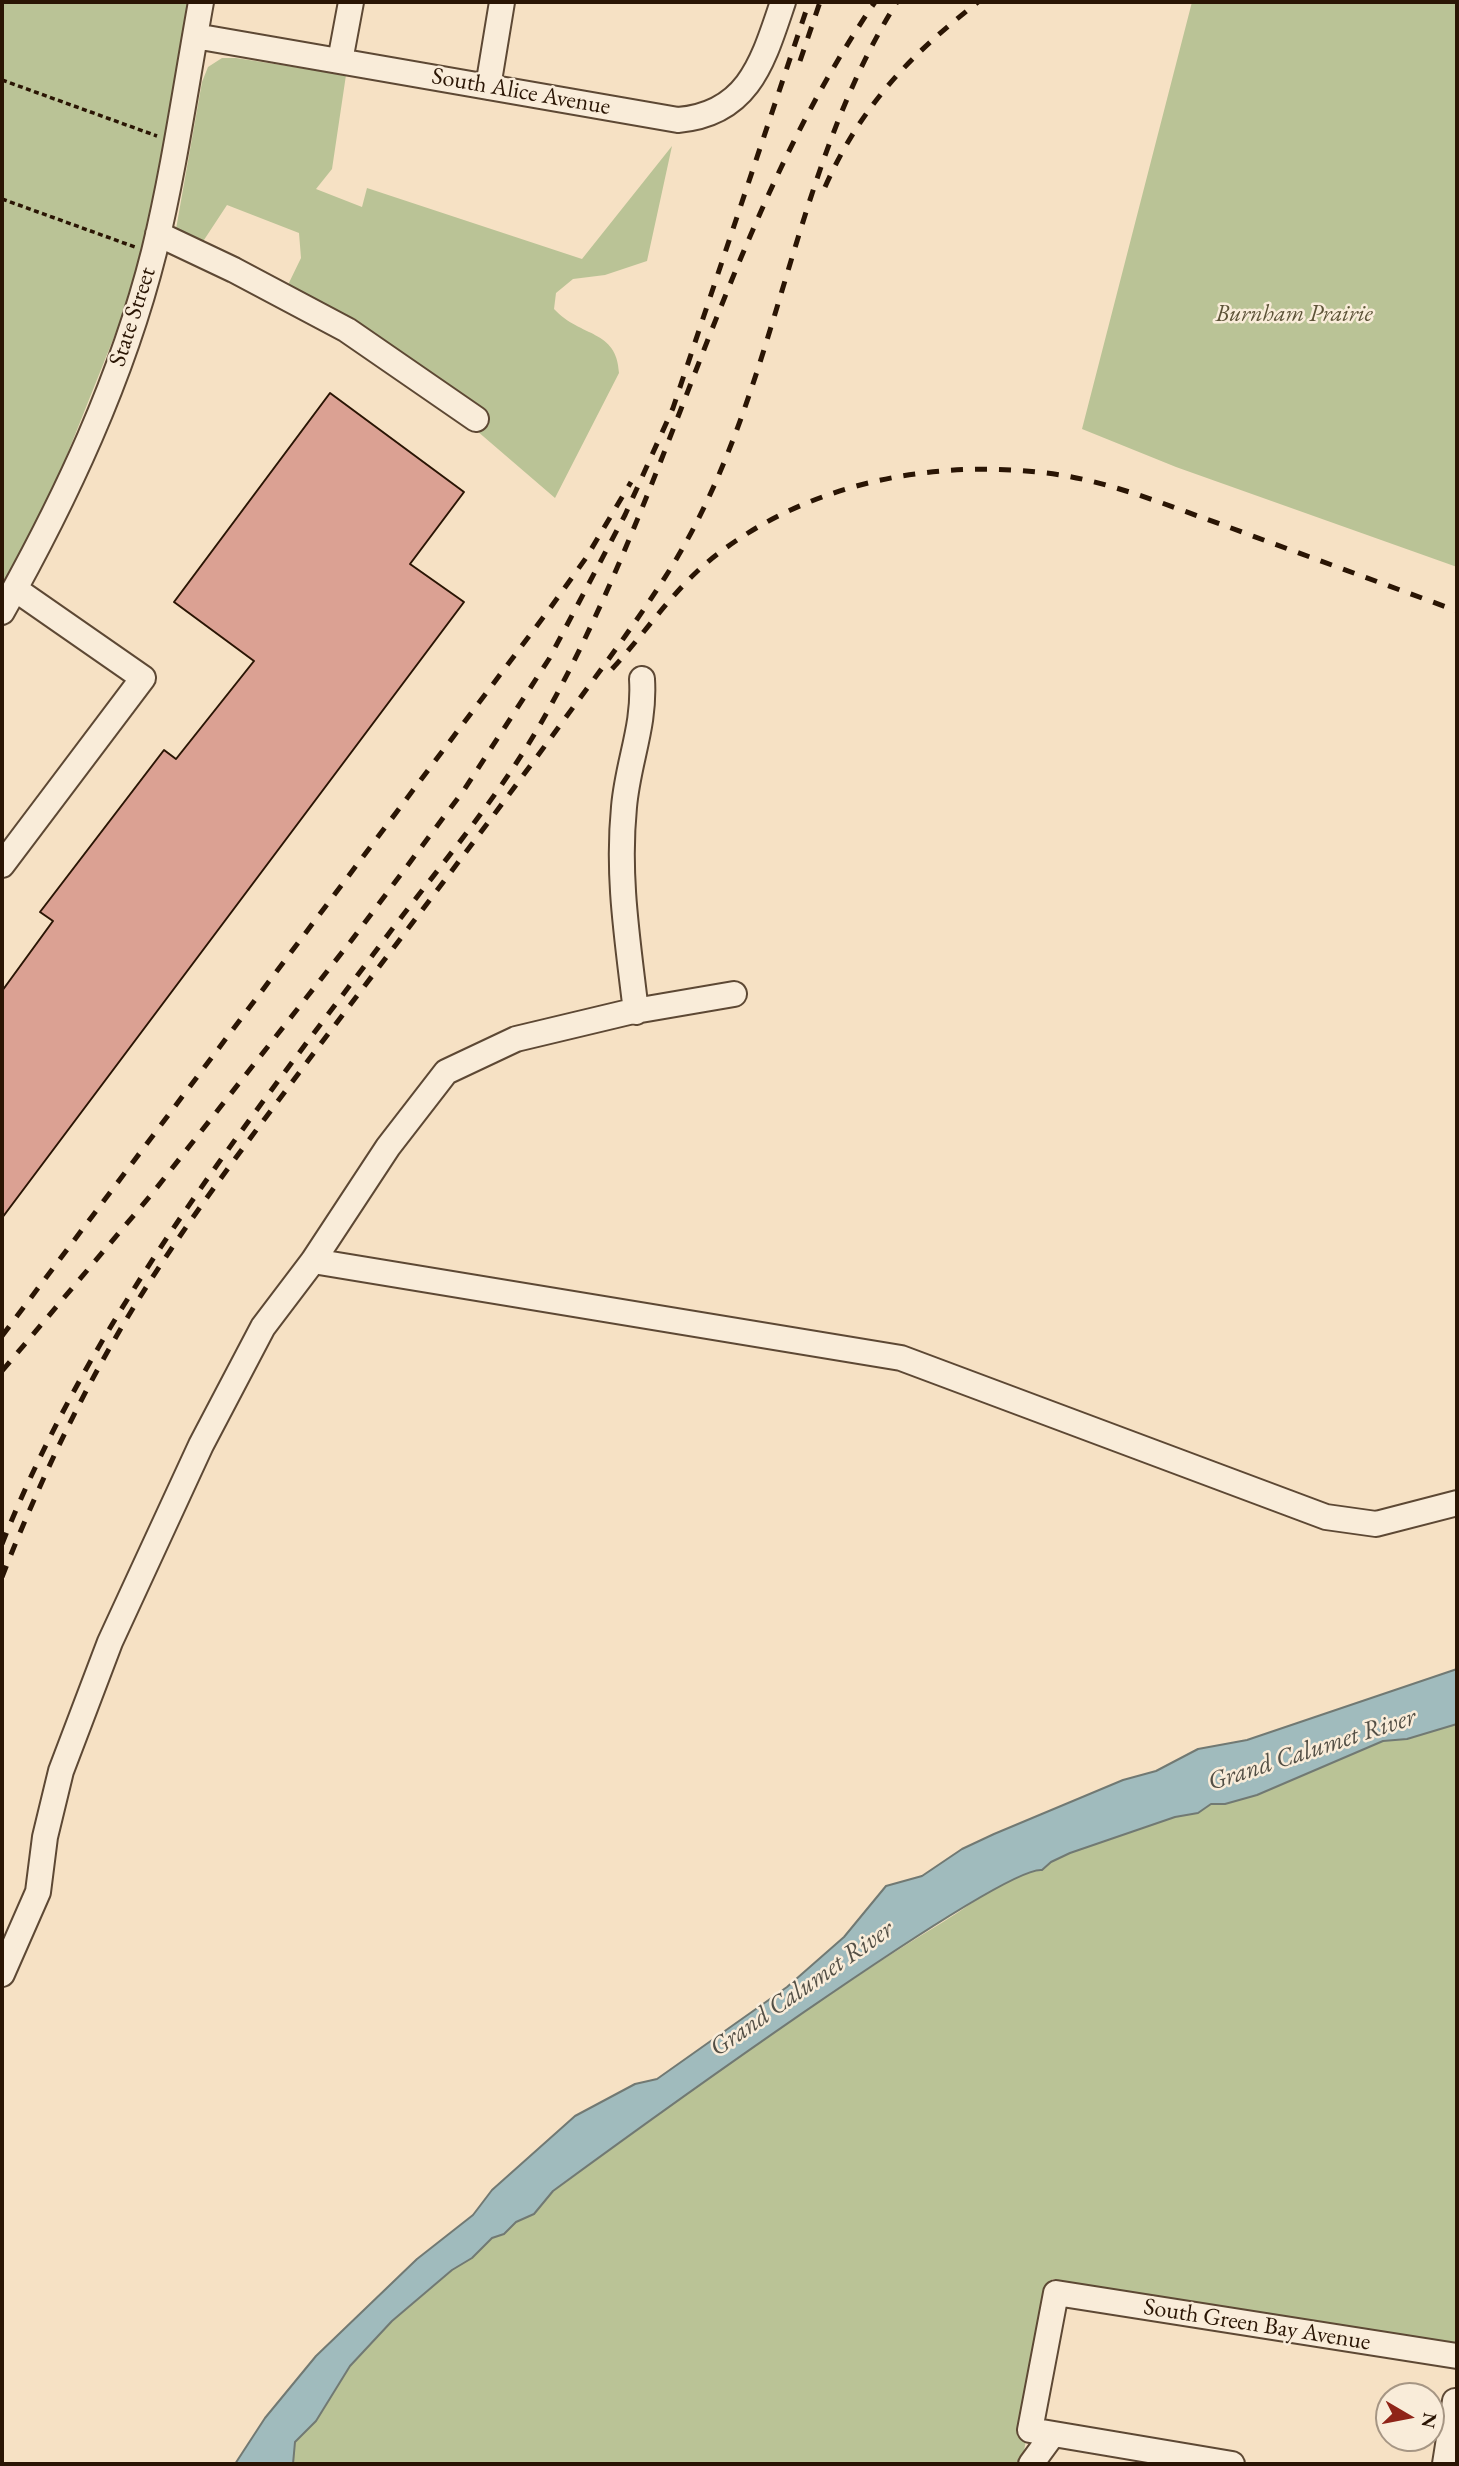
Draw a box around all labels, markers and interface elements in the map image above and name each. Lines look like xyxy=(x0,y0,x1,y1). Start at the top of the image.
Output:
street label: South Alice Avenue xyxy=(429,62,613,122)
street label: State Street xyxy=(103,264,163,370)
park label: Burnham Prairie xyxy=(1215,300,1373,328)
water label: Grand Calumet River xyxy=(1204,1702,1420,1798)
water label: Grand Calumet River xyxy=(704,1914,900,2064)
street label: South Green Bay Avenue xyxy=(1141,2293,1373,2357)
north arrow xyxy=(1375,2382,1445,2452)
text: N xyxy=(1416,2411,1443,2430)

